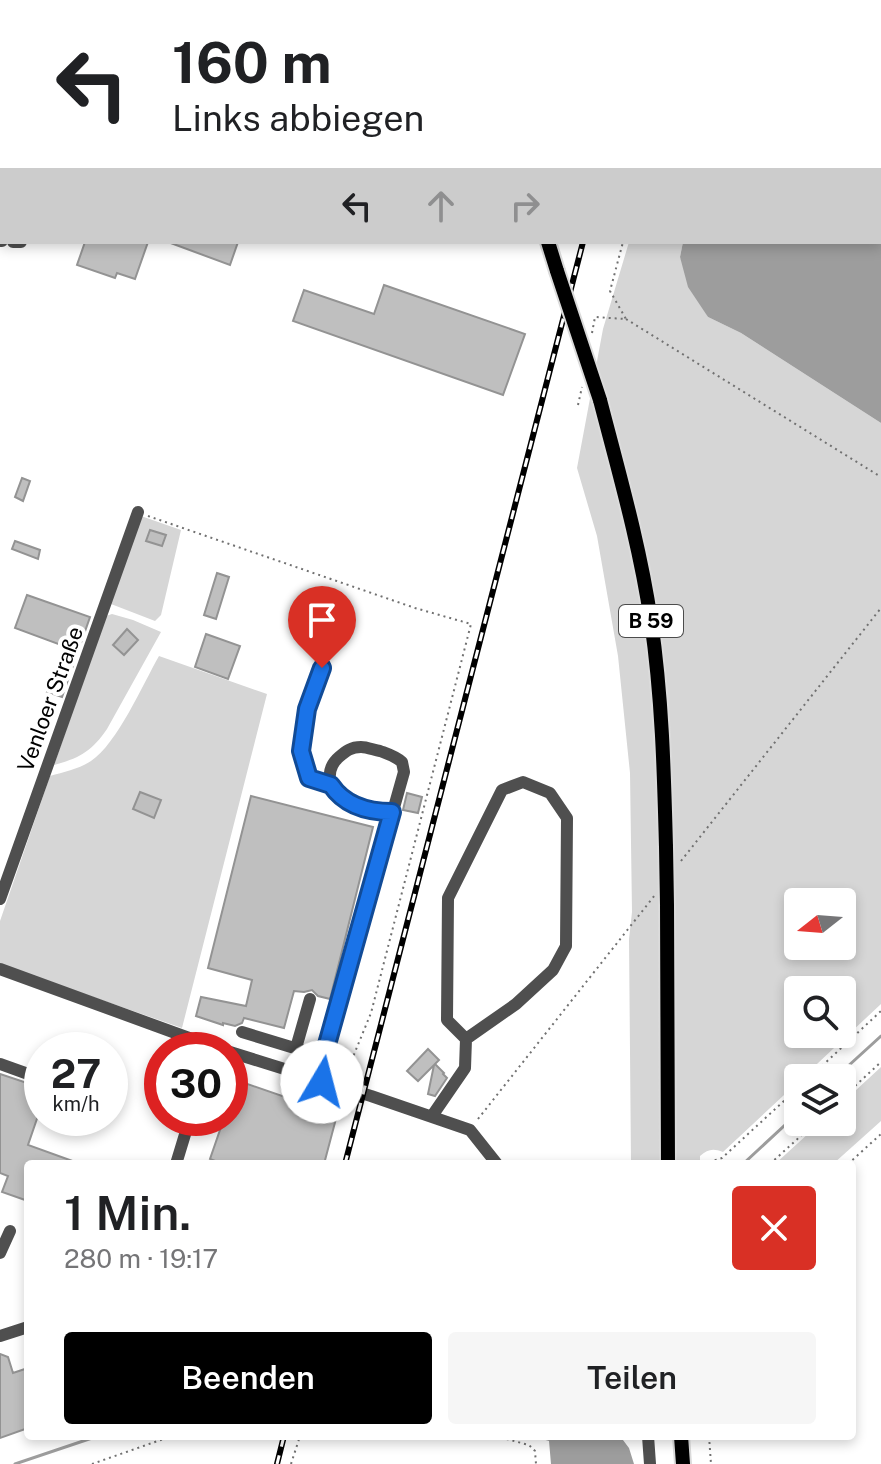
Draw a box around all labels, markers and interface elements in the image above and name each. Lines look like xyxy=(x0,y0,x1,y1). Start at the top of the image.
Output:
text: 160 m xyxy=(172,30,332,96)
icon: left xyxy=(40,32,144,136)
text: Links abbiegen xyxy=(172,97,424,139)
icon: left xyxy=(335,184,379,228)
icon: ahead xyxy=(419,184,463,228)
icon: right xyxy=(503,184,547,228)
pin xyxy=(288,586,356,668)
icon: arrive xyxy=(300,598,344,642)
road number: B 59 xyxy=(619,605,683,637)
street label: Venloer Straße xyxy=(12,623,88,775)
north arrow xyxy=(784,888,856,960)
map controls xyxy=(784,888,856,1136)
button: search xyxy=(784,976,856,1048)
speed limit sign: 30 xyxy=(144,1032,248,1136)
position arrow xyxy=(280,1040,364,1124)
text: 27 xyxy=(51,1050,101,1097)
button: layers xyxy=(784,1064,856,1136)
text: km/h xyxy=(52,1092,100,1116)
text: 1 Min. xyxy=(64,1184,191,1241)
button: close xyxy=(732,1186,816,1270)
text: 280 m · 19:17 xyxy=(64,1243,218,1274)
button: Beenden xyxy=(64,1332,432,1424)
button: Teilen xyxy=(448,1332,816,1424)

